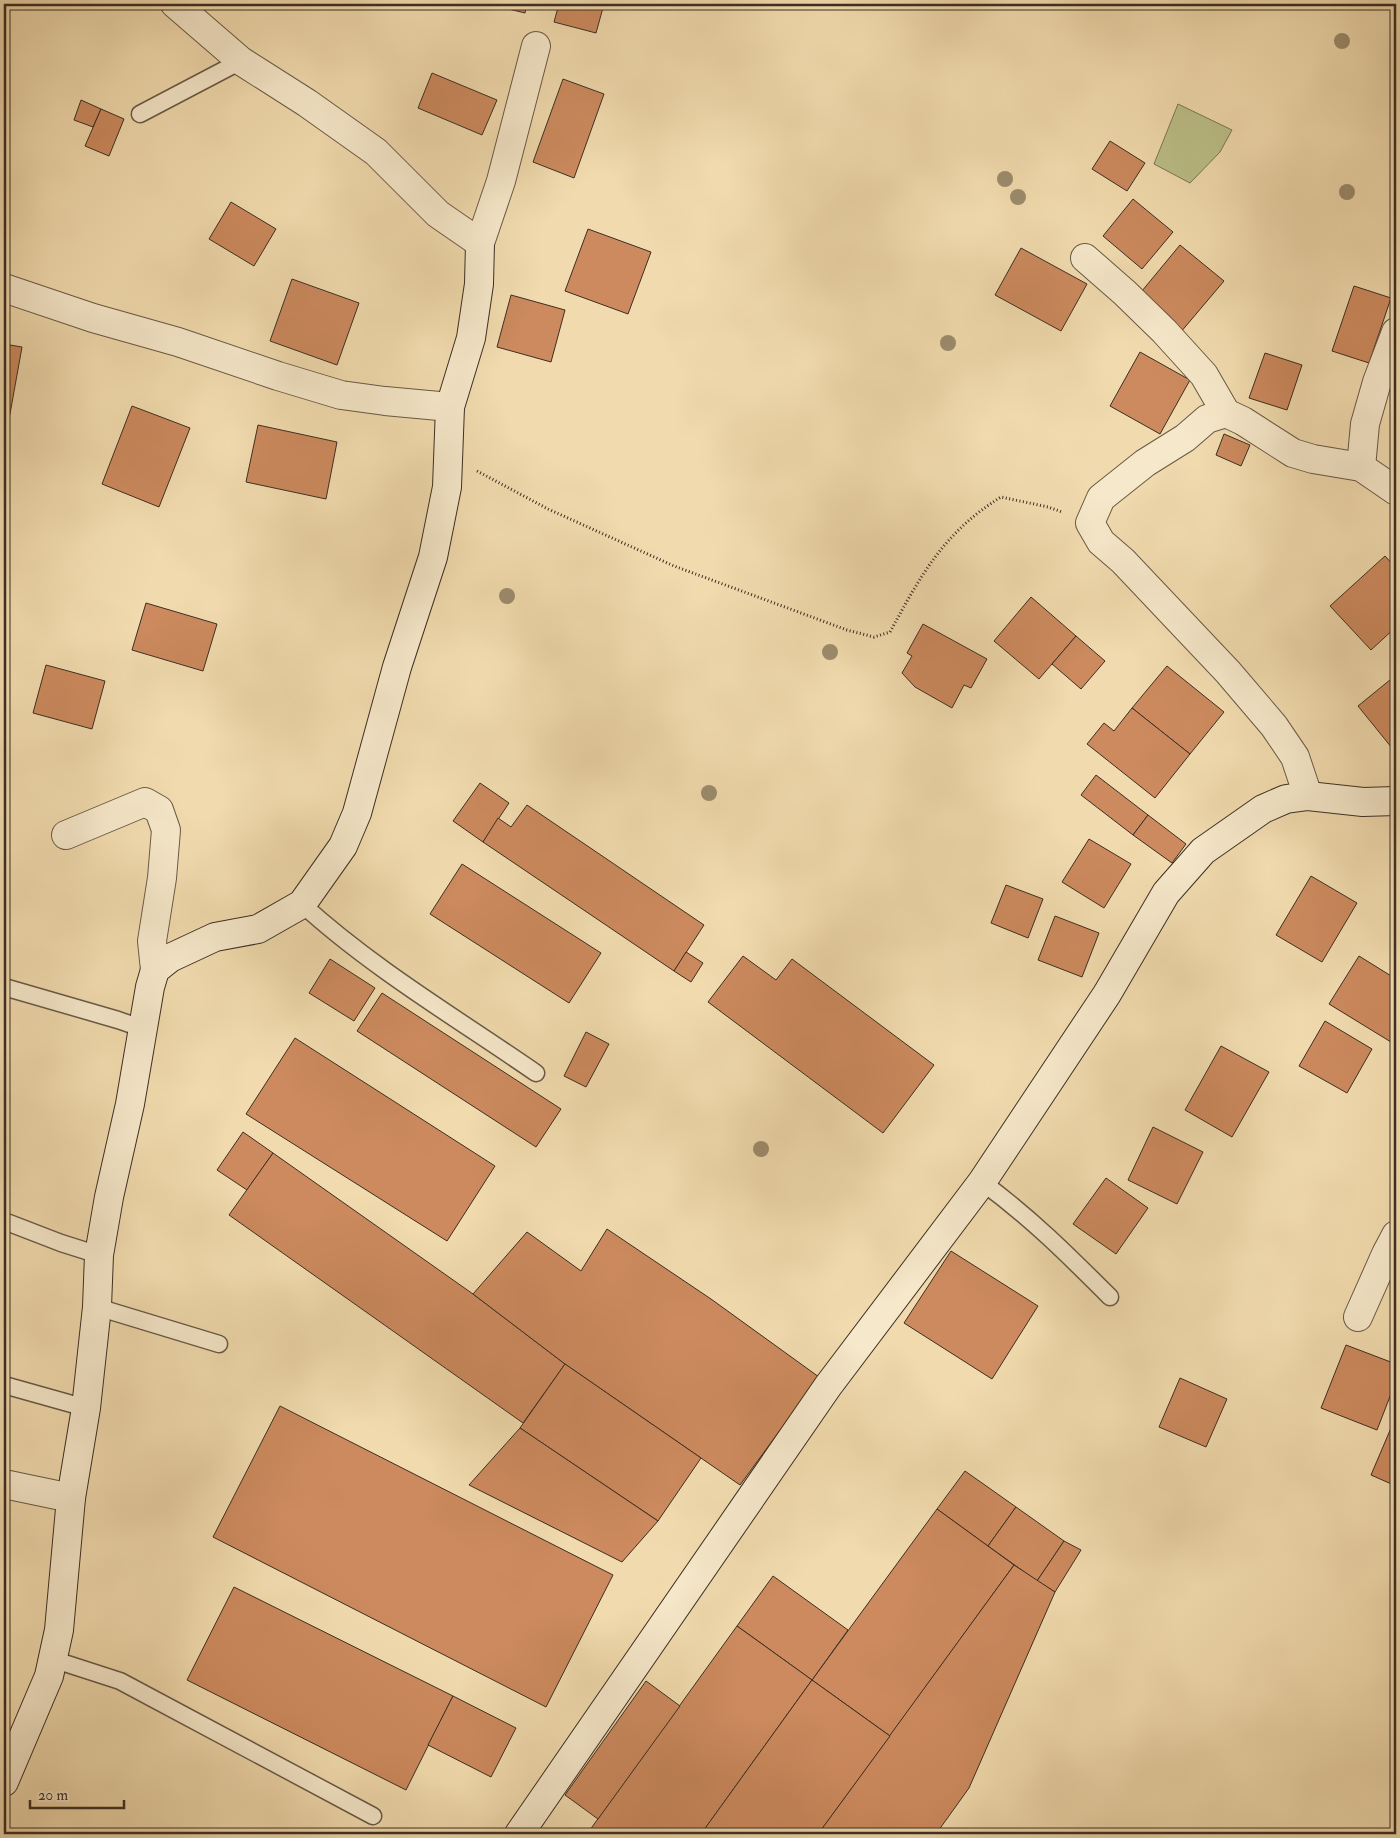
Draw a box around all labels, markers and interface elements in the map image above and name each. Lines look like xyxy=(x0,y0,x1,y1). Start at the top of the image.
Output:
scale bar xyxy=(30,1778,124,1810)
text: 20 m xyxy=(38,1786,68,1805)

